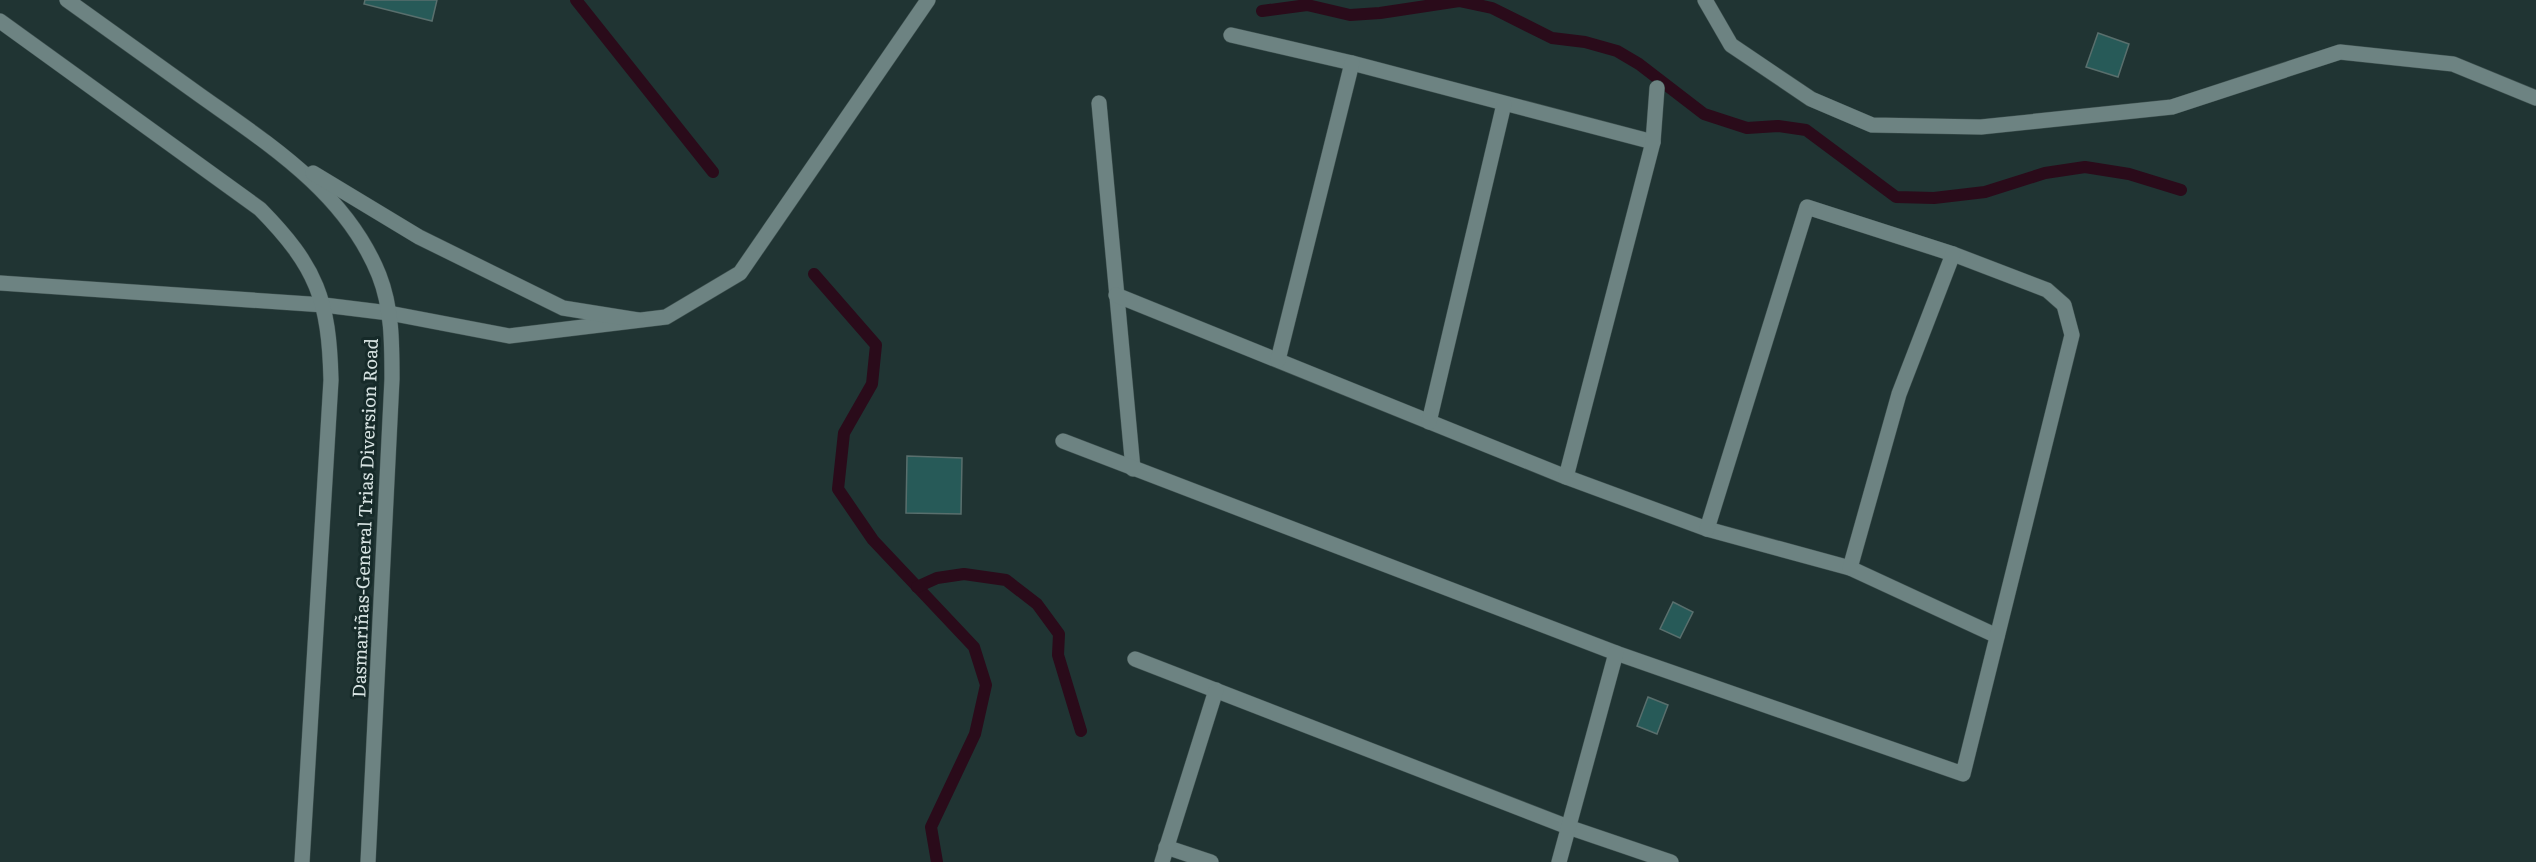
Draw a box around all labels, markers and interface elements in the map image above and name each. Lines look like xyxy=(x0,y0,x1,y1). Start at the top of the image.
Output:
street label: Dasmariñas-General Trias Diversion Road xyxy=(344,338,384,698)

